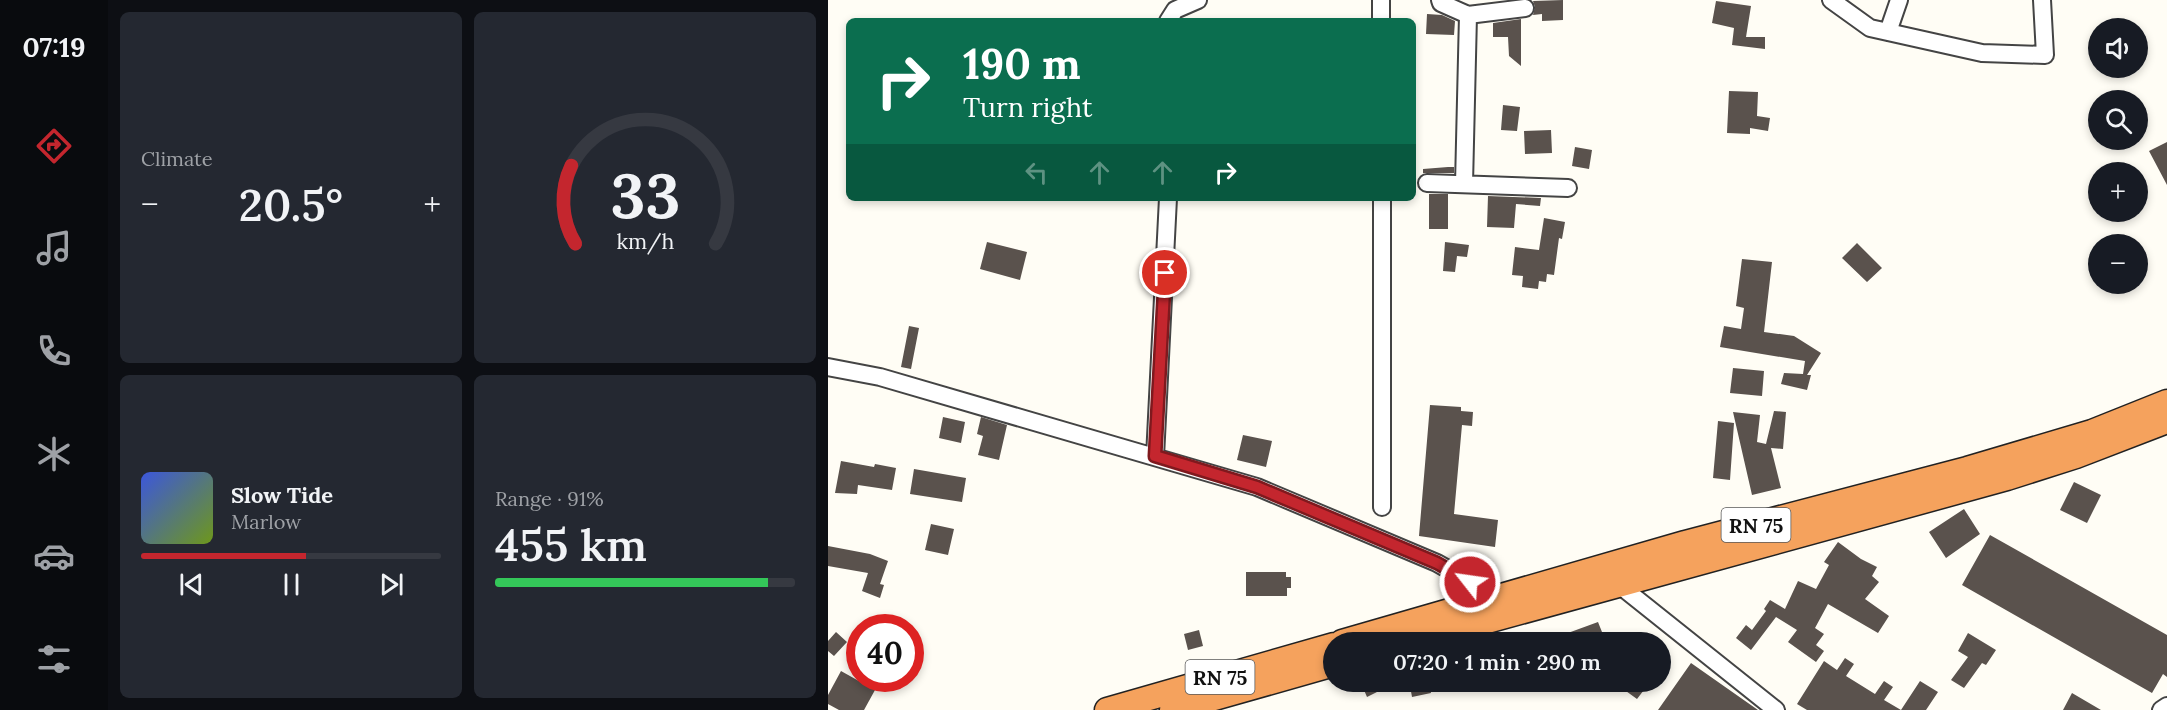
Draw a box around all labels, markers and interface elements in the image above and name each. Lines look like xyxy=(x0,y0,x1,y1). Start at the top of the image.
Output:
map controls xyxy=(2088,18,2148,294)
button: sound xyxy=(2088,18,2148,78)
text: 07:19 xyxy=(22,30,86,64)
text: 190 m xyxy=(963,37,1081,91)
icon: right xyxy=(864,42,942,120)
text: Turn right xyxy=(963,90,1092,124)
button: search xyxy=(2088,90,2148,150)
icon: directions xyxy=(33,125,75,167)
text: Climate xyxy=(141,146,213,171)
text: 33 xyxy=(610,155,680,235)
icon: left xyxy=(1020,156,1053,189)
icon: ahead xyxy=(1083,156,1116,189)
icon: ahead xyxy=(1146,156,1179,189)
icon: right xyxy=(1209,156,1242,189)
button: + xyxy=(2088,162,2148,222)
text: 20.5° xyxy=(239,176,343,233)
text: − xyxy=(141,183,159,225)
text: + xyxy=(424,183,441,225)
icon: music xyxy=(33,227,75,269)
text: km/h xyxy=(616,228,674,256)
button: − xyxy=(2088,234,2148,294)
pin xyxy=(1139,247,1190,298)
icon: arrive xyxy=(1148,256,1181,289)
icon: phone xyxy=(33,330,75,372)
icon: climate xyxy=(33,433,75,475)
text: Slow Tide xyxy=(231,481,333,509)
text: Range · 91% xyxy=(495,486,604,511)
road number: RN 75 xyxy=(1722,508,1790,542)
text: Marlow xyxy=(231,509,301,534)
text: 455 km xyxy=(495,516,647,573)
icon: car xyxy=(33,535,75,577)
position arrow xyxy=(1438,550,1502,614)
icon: previous xyxy=(175,568,208,601)
icon: pause xyxy=(275,568,308,601)
icon: next xyxy=(375,568,408,601)
speed limit sign: 40 xyxy=(846,614,924,692)
icon: filters xyxy=(33,638,75,680)
text: 07:20 · 1 min · 290 m xyxy=(1393,648,1601,676)
road number: RN 75 xyxy=(1186,660,1254,694)

